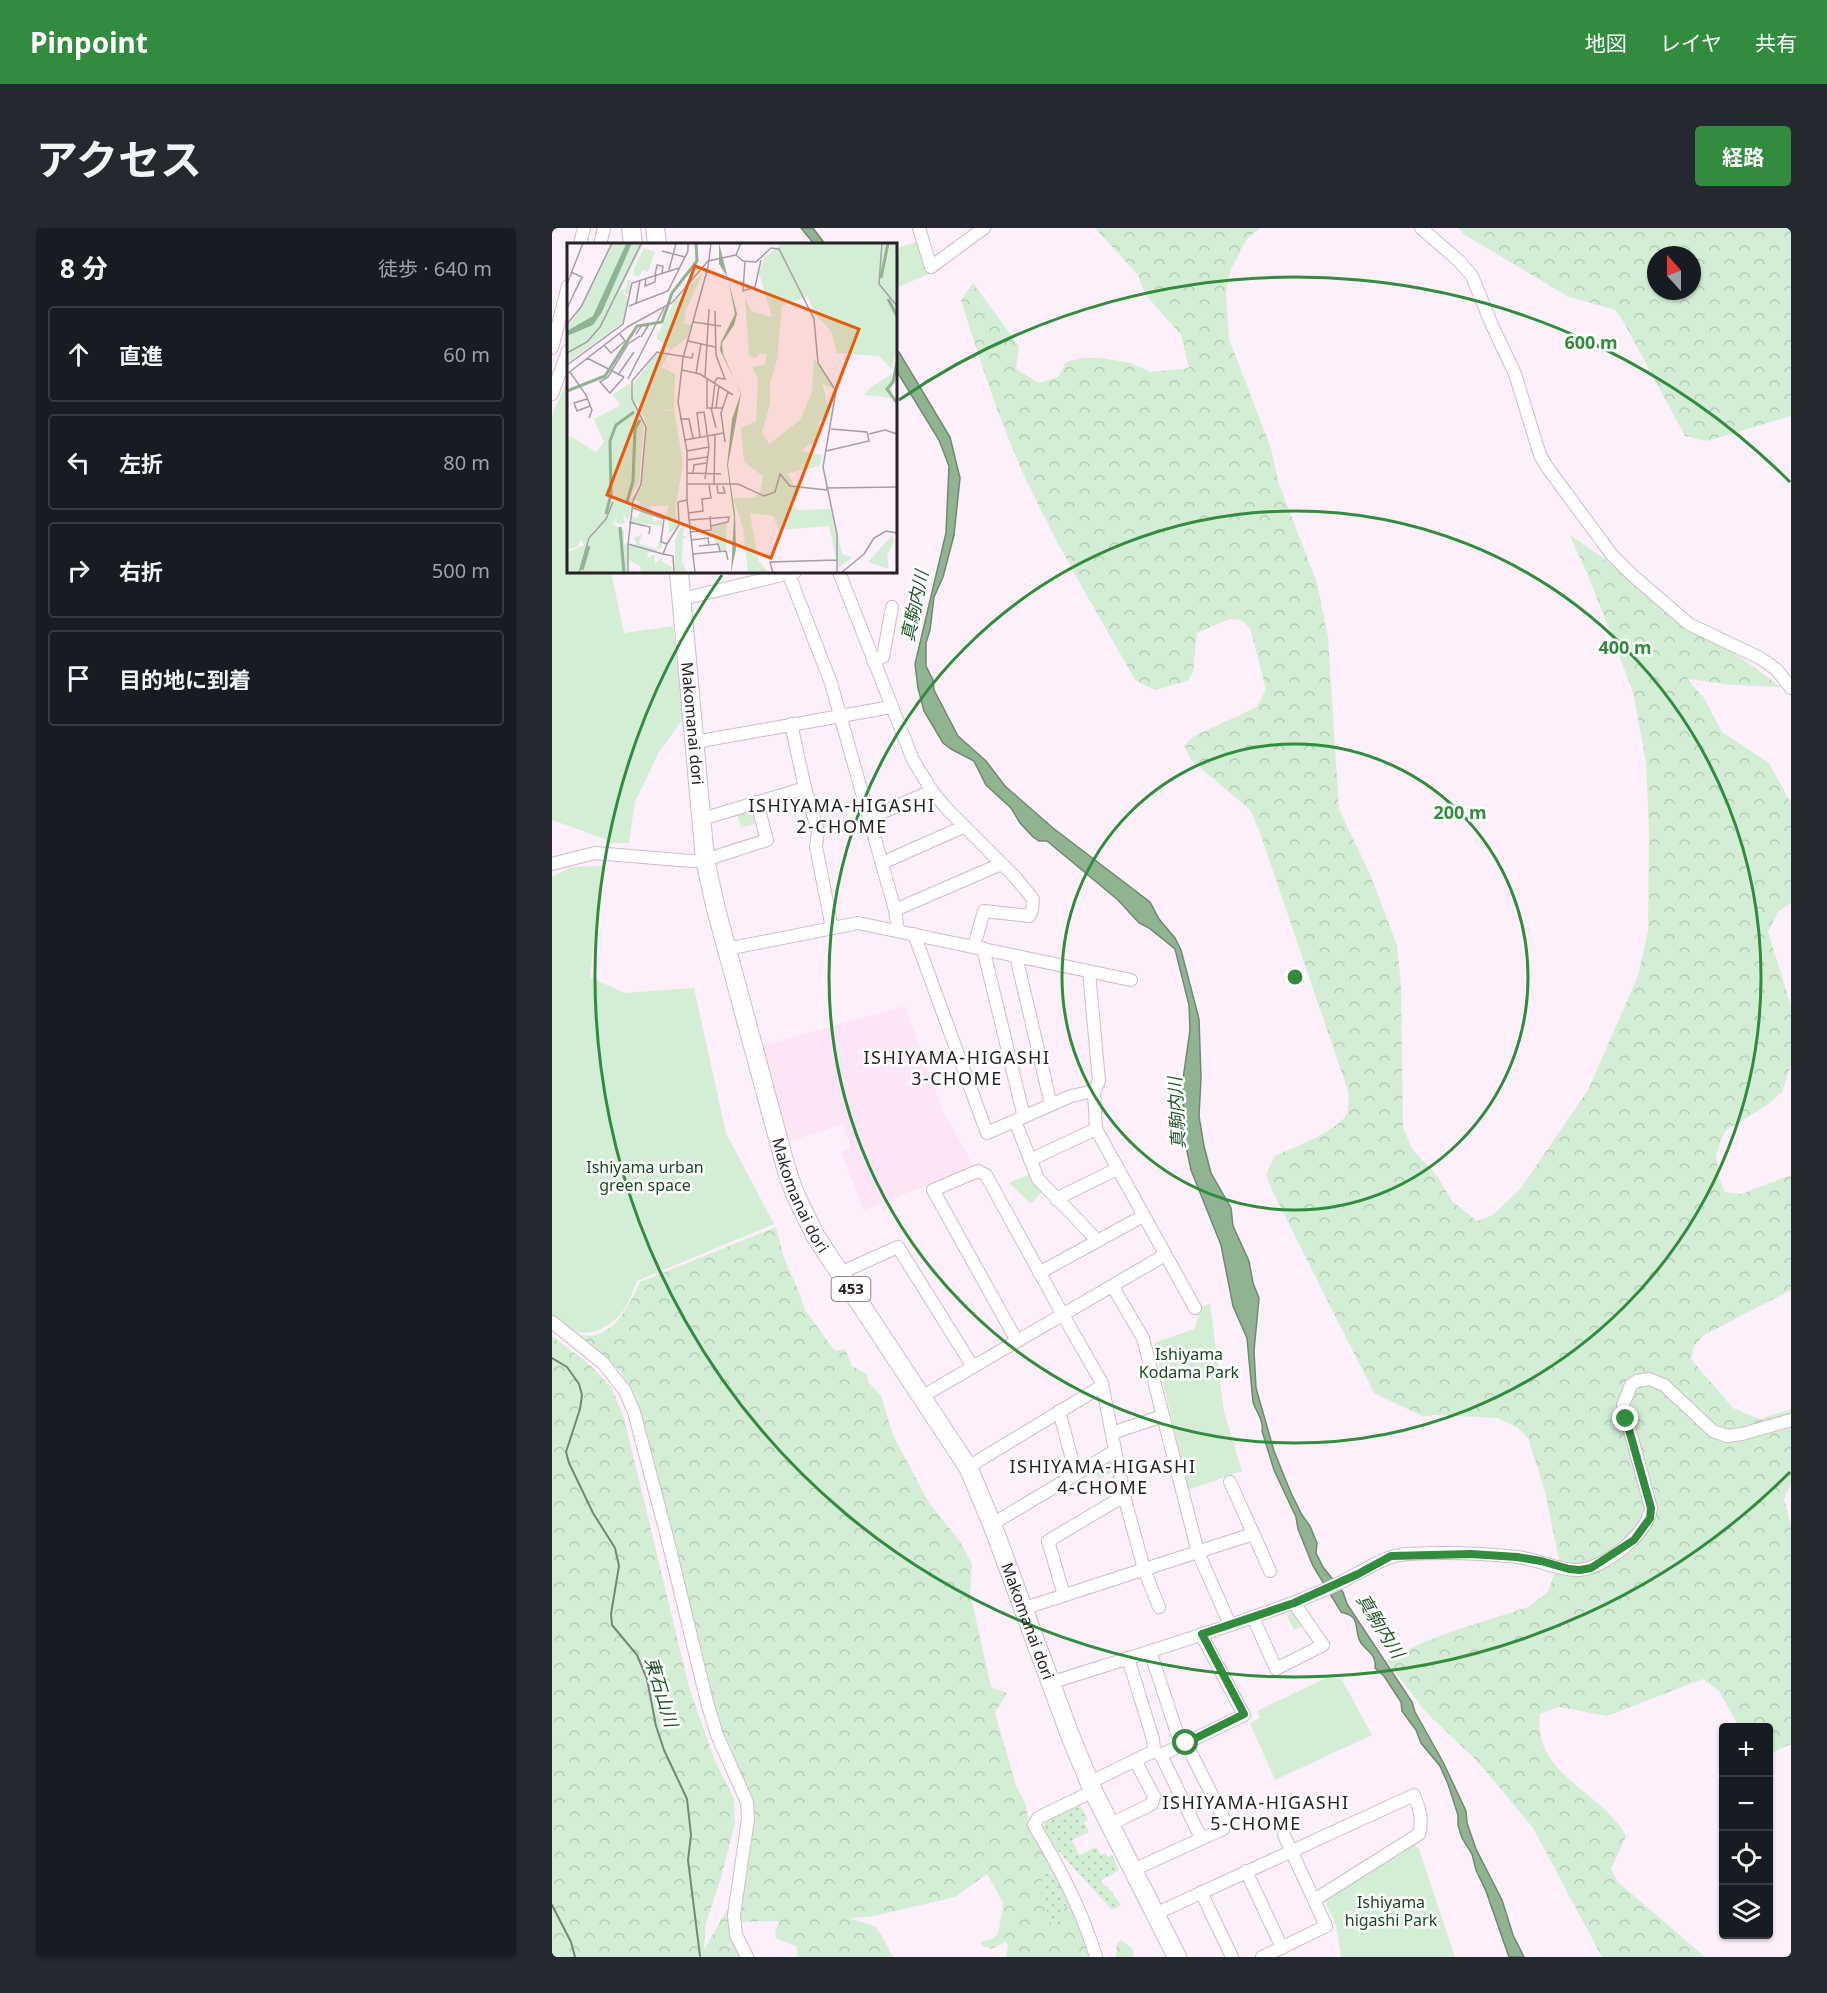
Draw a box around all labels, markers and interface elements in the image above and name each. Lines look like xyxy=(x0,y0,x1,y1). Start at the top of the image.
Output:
text: Pinpoint xyxy=(30,23,148,61)
text: 地図 xyxy=(1585,29,1627,57)
text: レイヤ xyxy=(1660,29,1722,57)
text: 共有 xyxy=(1755,29,1797,57)
button: 経路 xyxy=(1695,126,1791,186)
text: アクセス xyxy=(36,130,202,187)
inset map xyxy=(567,243,897,573)
north arrow xyxy=(1647,246,1701,300)
text: 8 分 xyxy=(60,250,108,286)
text: 徒歩 · 640 m xyxy=(378,255,492,282)
text: 600 m xyxy=(1564,330,1618,354)
icon: ahead xyxy=(62,338,95,371)
text: 直進 xyxy=(119,340,163,370)
text: 60 m xyxy=(443,341,490,368)
icon: left xyxy=(62,446,95,479)
text: 左折 xyxy=(119,448,163,478)
text: 80 m xyxy=(443,449,490,476)
icon: right xyxy=(62,554,95,587)
text: 右折 xyxy=(119,556,163,586)
text: 500 m xyxy=(432,557,490,584)
water label: 真駒内川 xyxy=(895,566,934,644)
text: 400 m xyxy=(1598,635,1652,659)
street label: Makomanai dori xyxy=(676,661,709,786)
icon: arrive xyxy=(62,662,95,695)
text: 目的地に到着 xyxy=(119,664,251,694)
district label: ISHIYAMA-HIGASHI 2-CHOME xyxy=(748,793,936,838)
text: 200 m xyxy=(1433,800,1487,824)
centre of rings xyxy=(1285,967,1305,987)
district label: ISHIYAMA-HIGASHI 3-CHOME xyxy=(863,1045,1051,1090)
water label: 真駒内川 xyxy=(1162,1074,1190,1150)
street label: Makomanai dori xyxy=(767,1135,834,1257)
park label: Ishiyama urban green space xyxy=(586,1156,704,1196)
road number: 453 xyxy=(832,1277,870,1301)
park label: Ishiyama Kodama Park xyxy=(1139,1343,1240,1383)
route end xyxy=(1612,1405,1638,1431)
district label: ISHIYAMA-HIGASHI 4-CHOME xyxy=(1009,1454,1197,1499)
street label: Makomanai dori xyxy=(996,1559,1060,1683)
water label: 真駒内川 xyxy=(1352,1589,1411,1664)
water label: 東石山川 xyxy=(640,1654,685,1732)
map controls xyxy=(1719,1723,1773,1939)
button: + xyxy=(1719,1723,1773,1777)
route start xyxy=(1172,1729,1198,1755)
button: − xyxy=(1719,1777,1773,1831)
district label: ISHIYAMA-HIGASHI 5-CHOME xyxy=(1162,1790,1350,1835)
button: locate xyxy=(1719,1831,1773,1885)
button: layers xyxy=(1719,1885,1773,1939)
park label: Ishiyama higashi Park xyxy=(1345,1891,1438,1931)

